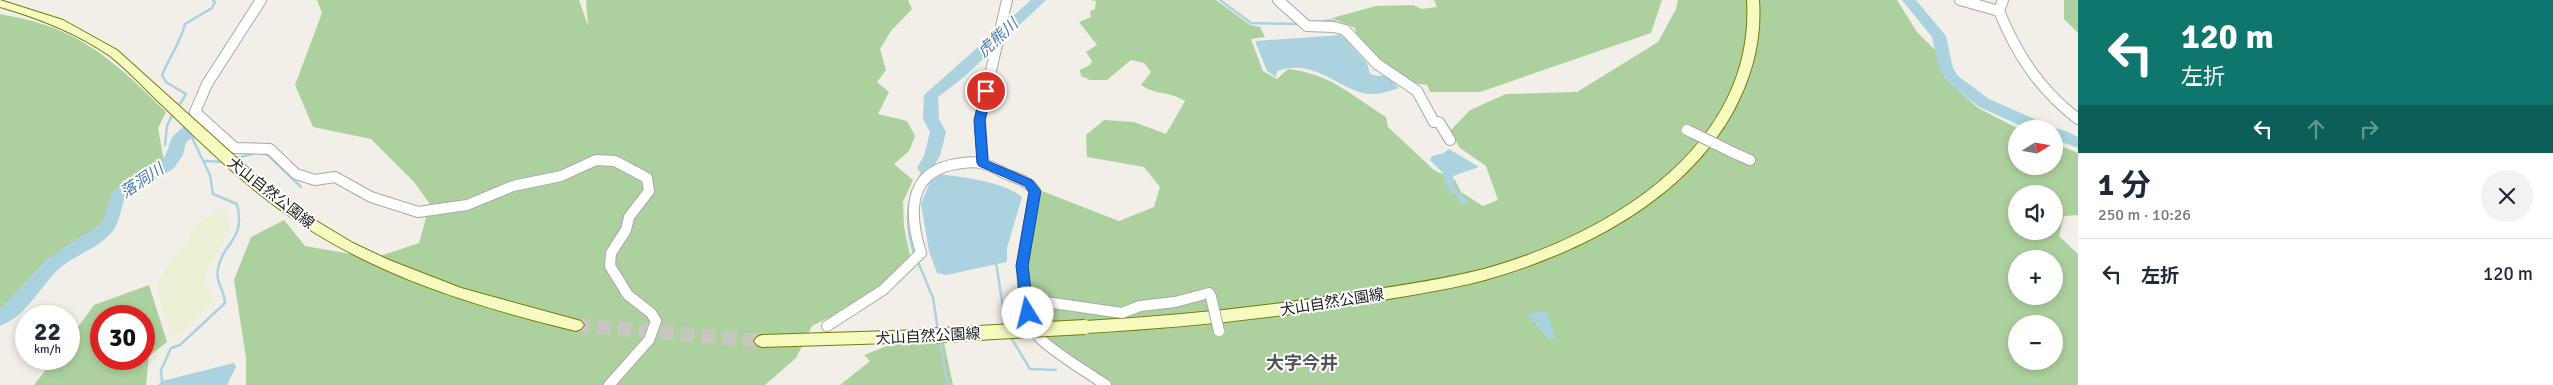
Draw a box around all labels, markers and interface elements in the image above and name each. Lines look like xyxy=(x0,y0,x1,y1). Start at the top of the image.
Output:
water label: 虎熊川 xyxy=(974,13,1024,62)
text: 120 m xyxy=(2181,15,2274,58)
icon: left xyxy=(2098,20,2163,85)
text: 左折 xyxy=(2181,63,2225,90)
pin xyxy=(965,70,1007,112)
icon: arrive xyxy=(972,77,1000,105)
icon: left xyxy=(2249,115,2277,143)
icon: ahead xyxy=(2302,115,2330,143)
icon: right xyxy=(2355,115,2383,143)
north arrow xyxy=(2008,120,2062,175)
map controls xyxy=(2008,120,2063,370)
street label: 犬山自然公園線 xyxy=(224,154,318,232)
water label: 落洞川 xyxy=(117,158,169,203)
text: 1 分 xyxy=(2098,167,2151,204)
button: close xyxy=(2481,170,2533,222)
button: sound xyxy=(2008,185,2063,240)
text: 250 m · 10:26 xyxy=(2098,205,2191,225)
button: + xyxy=(2008,250,2063,305)
icon: left xyxy=(2098,260,2126,288)
text: 120 m xyxy=(2483,262,2533,286)
text: 左折 xyxy=(2141,264,2179,288)
street label: 犬山自然公園線 xyxy=(1279,285,1385,319)
position arrow xyxy=(1001,286,1053,338)
speed limit sign: 30 xyxy=(90,305,155,370)
button: − xyxy=(2008,315,2063,370)
text: 22 xyxy=(34,316,61,347)
street label: 犬山自然公園線 xyxy=(875,324,981,348)
text: km/h xyxy=(34,342,61,357)
district label: 大字今井 xyxy=(1266,352,1338,374)

